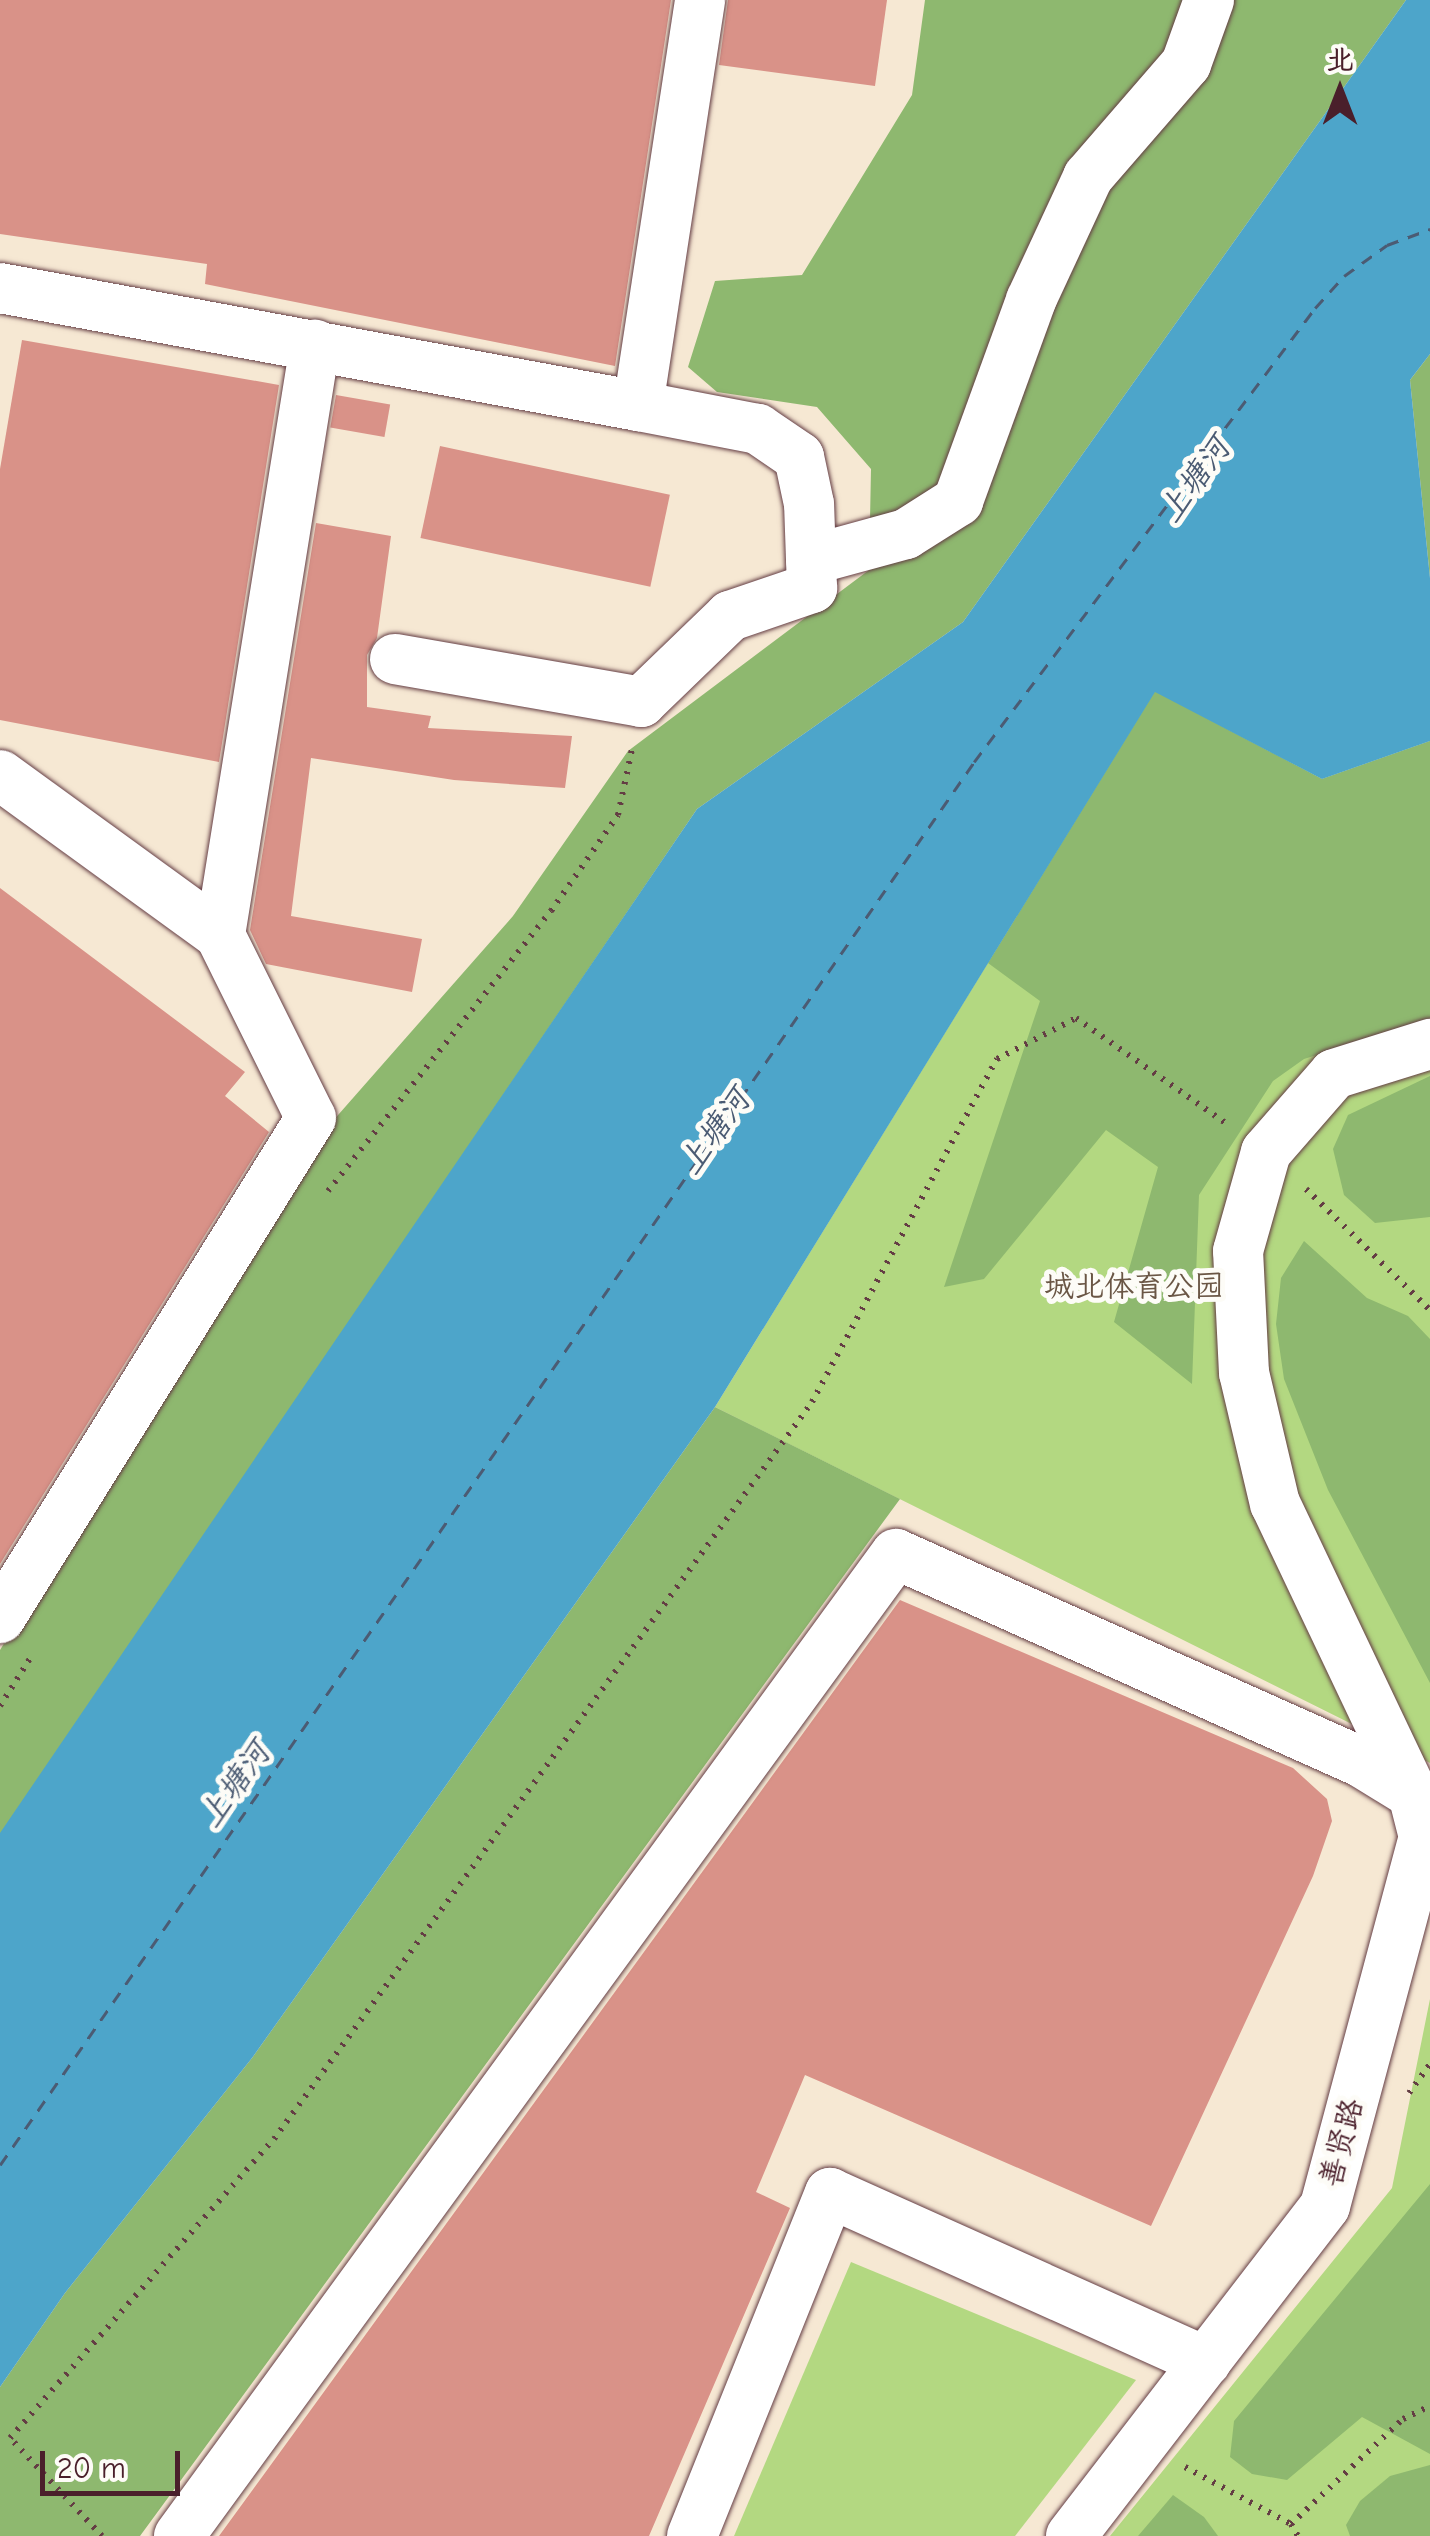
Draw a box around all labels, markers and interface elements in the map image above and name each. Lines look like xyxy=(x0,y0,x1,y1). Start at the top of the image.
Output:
north arrow xyxy=(1290,40,1390,140)
text: 北 xyxy=(1326,44,1354,76)
water label: 上塘河 xyxy=(1151,430,1239,530)
water label: 上塘河 xyxy=(671,1082,759,1182)
park label: 城北体育公园 xyxy=(1044,1269,1224,1305)
water label: 上塘河 xyxy=(191,1735,279,1835)
street label: 善贤路 xyxy=(1313,2095,1371,2191)
scale bar xyxy=(45,2431,185,2493)
text: 20 m xyxy=(57,2451,126,2486)

